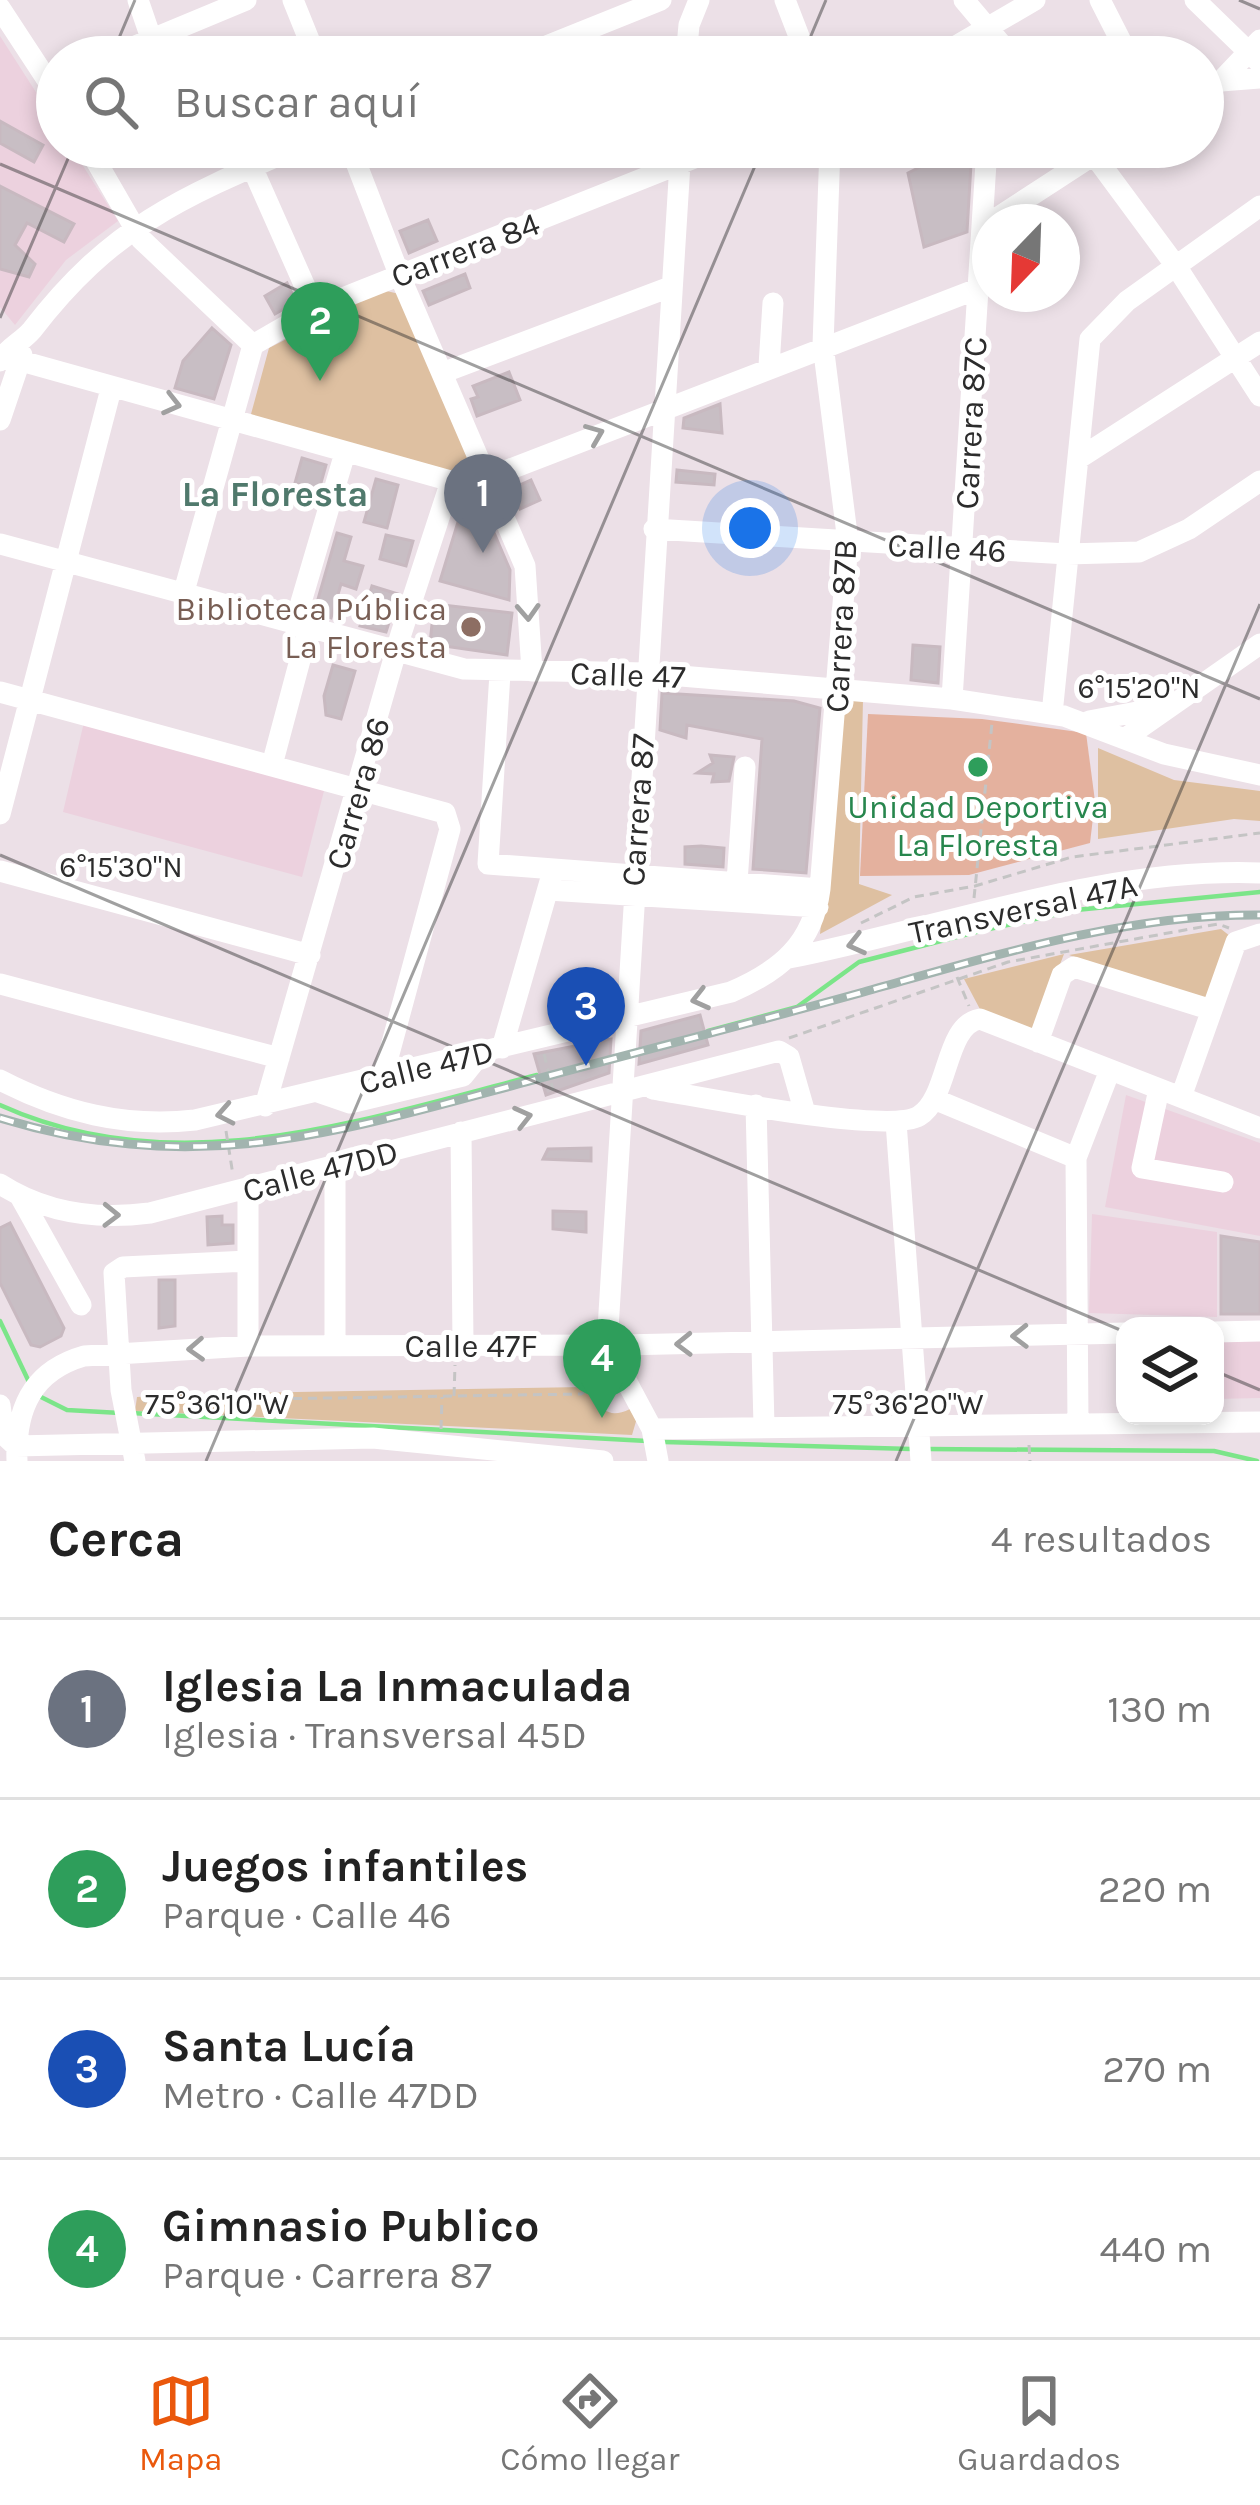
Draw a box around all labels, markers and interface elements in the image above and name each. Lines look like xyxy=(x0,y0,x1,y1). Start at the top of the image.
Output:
search box xyxy=(36,36,1224,168)
icon: search xyxy=(78,69,144,135)
text: Buscar aquí xyxy=(174,76,420,128)
street label: Carrera 84 xyxy=(386,204,545,296)
north arrow xyxy=(972,204,1080,312)
pin: 2 xyxy=(281,282,359,381)
street label: Carrera 87C xyxy=(947,336,995,510)
one-way arrow xyxy=(162,390,182,415)
one-way arrow xyxy=(584,424,605,449)
pin: 1 xyxy=(444,454,522,553)
district label: La Floresta xyxy=(182,473,368,515)
your location xyxy=(720,498,780,558)
street label: Calle 46 xyxy=(887,526,1007,570)
street label: Carrera 87B xyxy=(817,538,865,714)
place label: Biblioteca Pública La Floresta xyxy=(176,590,447,666)
one-way arrow xyxy=(514,603,540,622)
marker: Biblioteca Pública La Floresta xyxy=(458,614,484,640)
street label: Calle 47 xyxy=(570,654,686,696)
text: 6°15'20"N xyxy=(1077,670,1201,706)
street label: Carrera 86 xyxy=(318,713,398,874)
street label: Carrera 87 xyxy=(614,732,662,888)
marker: Unidad Deportiva La Floresta xyxy=(965,754,991,780)
place label: Unidad Deportiva La Floresta xyxy=(847,788,1109,864)
text: 6°15'30"N xyxy=(59,849,183,885)
street label: Transversal 47A xyxy=(906,866,1141,952)
one-way arrow xyxy=(846,930,866,955)
pin: 3 xyxy=(547,967,625,1066)
one-way arrow xyxy=(691,985,711,1010)
street label: Calle 47D xyxy=(355,1032,497,1102)
one-way arrow xyxy=(216,1100,236,1126)
one-way arrow xyxy=(512,1106,533,1131)
street label: Calle 47DD xyxy=(238,1132,402,1210)
one-way arrow xyxy=(102,1202,120,1228)
map controls xyxy=(1116,1317,1224,1425)
button: layers xyxy=(1116,1317,1224,1425)
pin: 4 xyxy=(563,1319,641,1418)
one-way arrow xyxy=(1010,1322,1029,1348)
street label: Calle 47F xyxy=(405,1327,537,1365)
one-way arrow xyxy=(674,1330,693,1356)
one-way arrow xyxy=(186,1336,205,1362)
text: 75°36'10"W xyxy=(145,1386,289,1422)
text: 75°36'20"W xyxy=(832,1386,984,1422)
text: Cerca xyxy=(48,1509,184,1569)
text: 4 resultados xyxy=(991,1516,1212,1562)
text: Iglesia La Inmaculada xyxy=(162,1660,632,1712)
text: 1 xyxy=(80,1686,94,1732)
text: 130 m xyxy=(1107,1686,1212,1732)
text: Iglesia · Transversal 45D xyxy=(162,1712,587,1758)
text: Juegos infantiles xyxy=(162,1840,528,1892)
text: 2 xyxy=(75,1866,99,1912)
text: 220 m xyxy=(1098,1866,1212,1912)
text: Parque · Calle 46 xyxy=(162,1892,452,1938)
text: Santa Lucía xyxy=(162,2020,416,2072)
text: 3 xyxy=(75,2046,99,2092)
text: 270 m xyxy=(1102,2046,1212,2092)
text: Metro · Calle 47DD xyxy=(162,2072,479,2118)
text: Gimnasio Publico xyxy=(162,2200,539,2252)
text: 4 xyxy=(75,2226,99,2272)
text: 440 m xyxy=(1100,2226,1212,2272)
text: Parque · Carrera 87 xyxy=(162,2252,492,2298)
tab: Mapa xyxy=(139,2368,222,2478)
tab: Cómo llegar xyxy=(500,2368,679,2478)
tab: Guardados xyxy=(957,2368,1121,2478)

